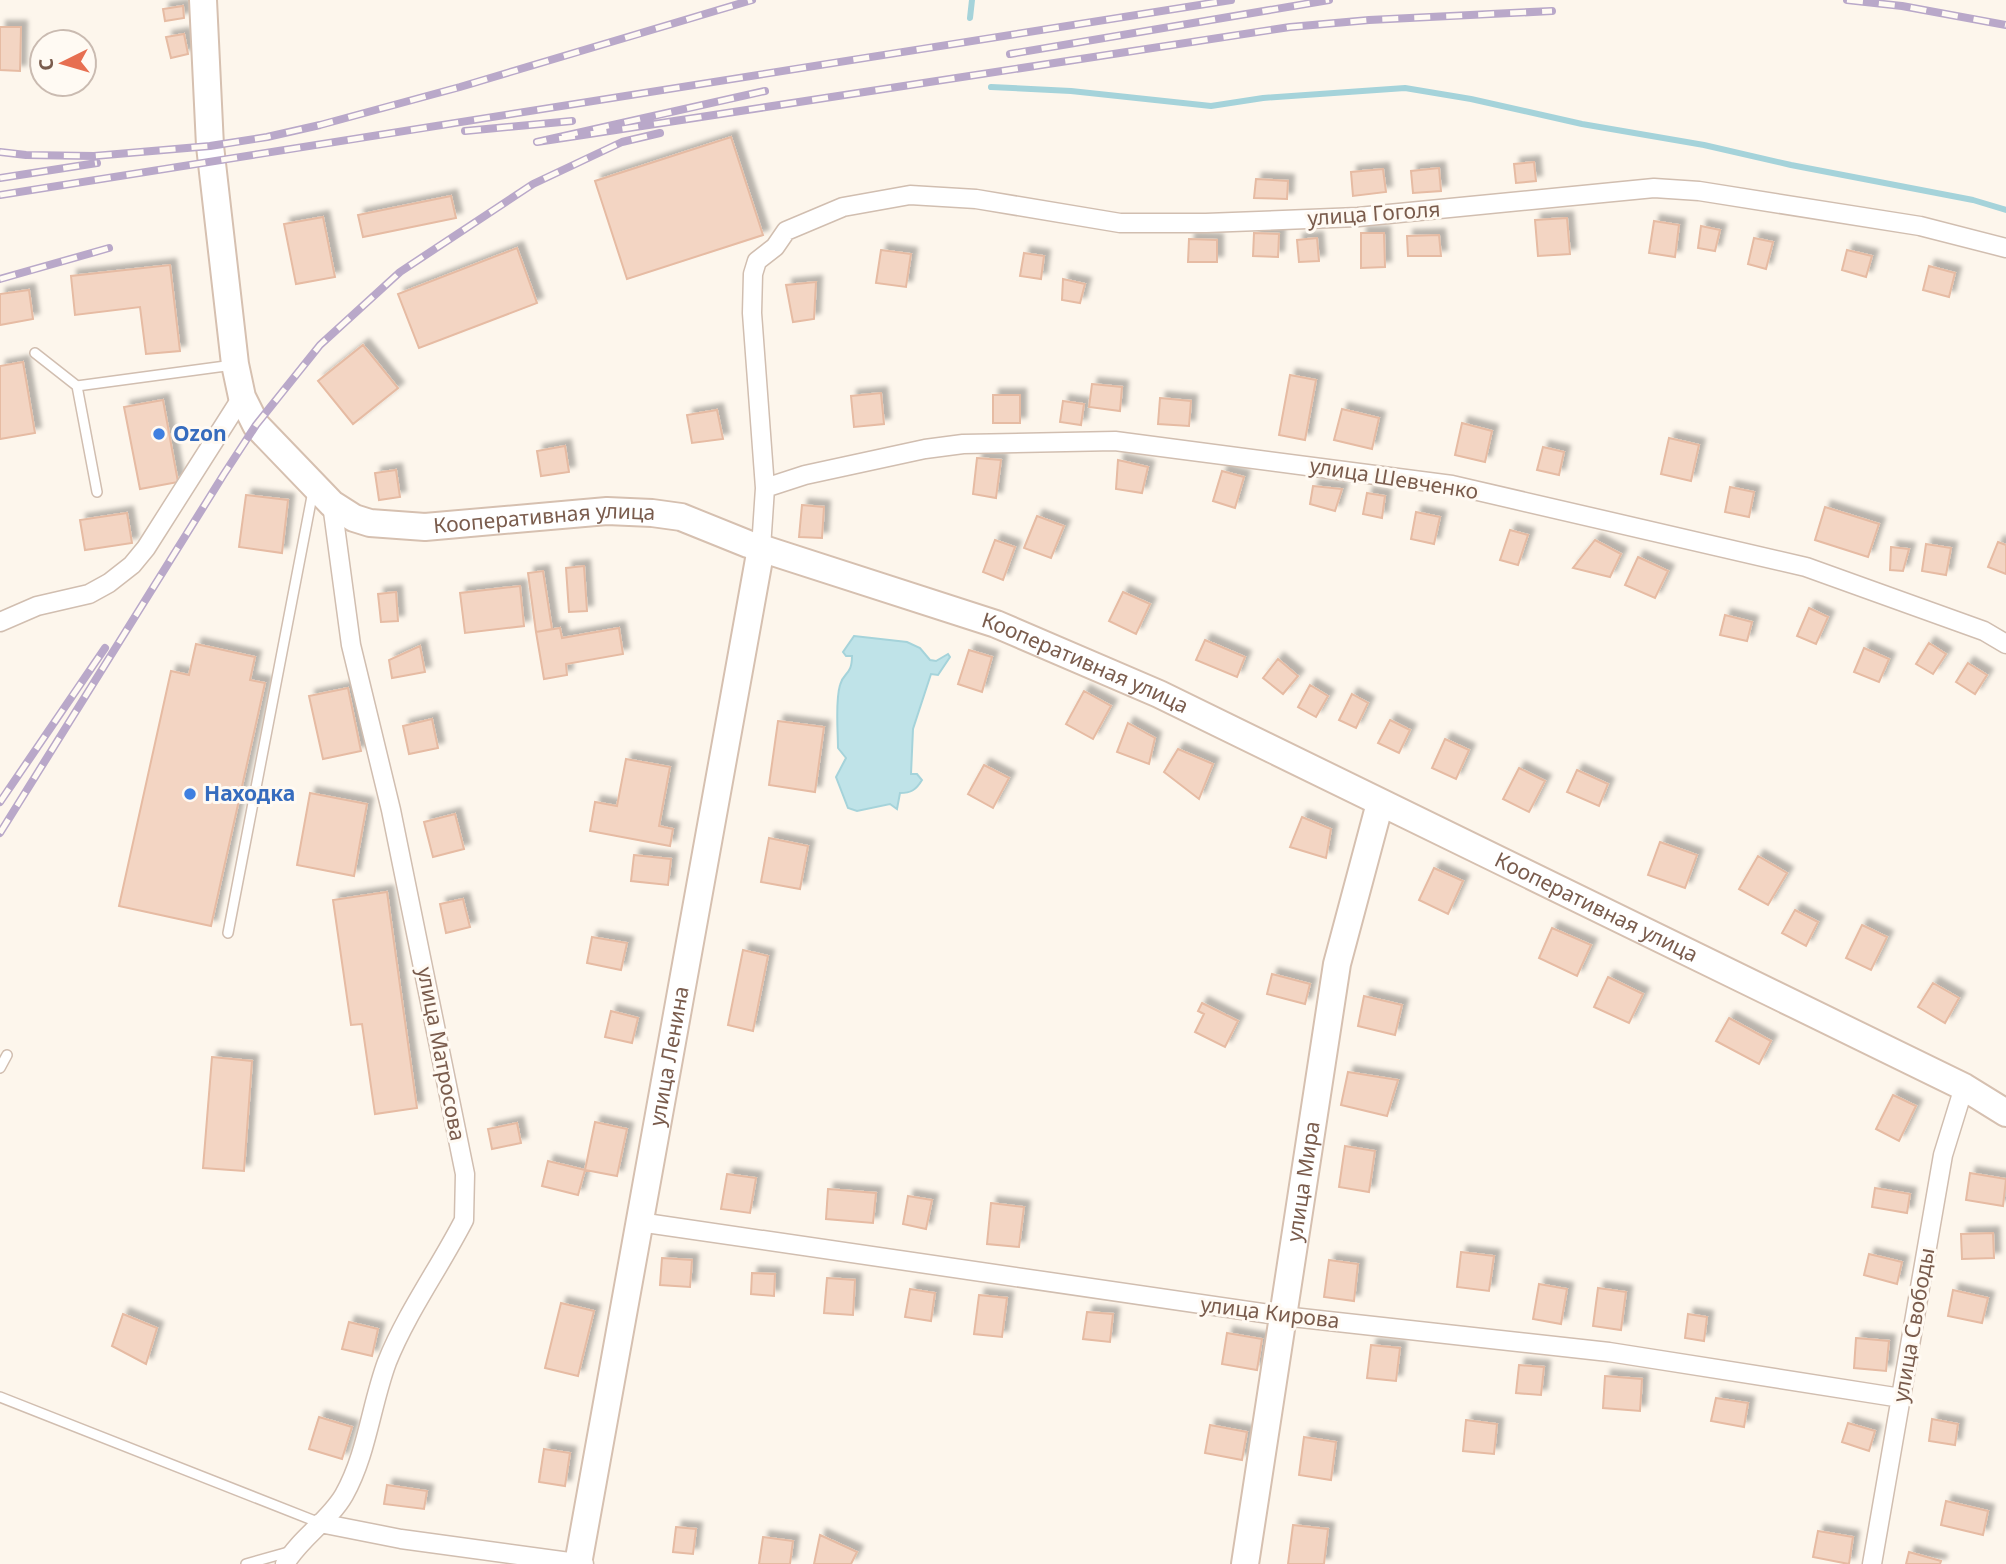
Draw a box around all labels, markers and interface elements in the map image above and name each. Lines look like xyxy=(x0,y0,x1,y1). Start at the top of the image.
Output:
north arrow xyxy=(28,28,98,98)
text: С xyxy=(33,57,60,72)
street label: улица Гоголя xyxy=(1306,194,1441,232)
place label: Ozon xyxy=(173,419,227,447)
marker: Ozon xyxy=(151,426,167,442)
street label: улица Шевченко xyxy=(1308,451,1480,505)
street label: Кооперативная улица xyxy=(432,496,656,539)
street label: Кооперативная улица xyxy=(978,605,1193,719)
place label: Находка xyxy=(204,779,295,807)
marker: Находка xyxy=(182,786,198,802)
street label: Кооперативная улица xyxy=(1490,845,1703,968)
street label: улица Матросова xyxy=(411,964,473,1143)
street label: улица Ленина xyxy=(642,984,695,1128)
street label: улица Мира xyxy=(1280,1119,1326,1244)
street label: улица Свободы xyxy=(1886,1245,1940,1404)
street label: улица Кирова xyxy=(1199,1290,1341,1334)

